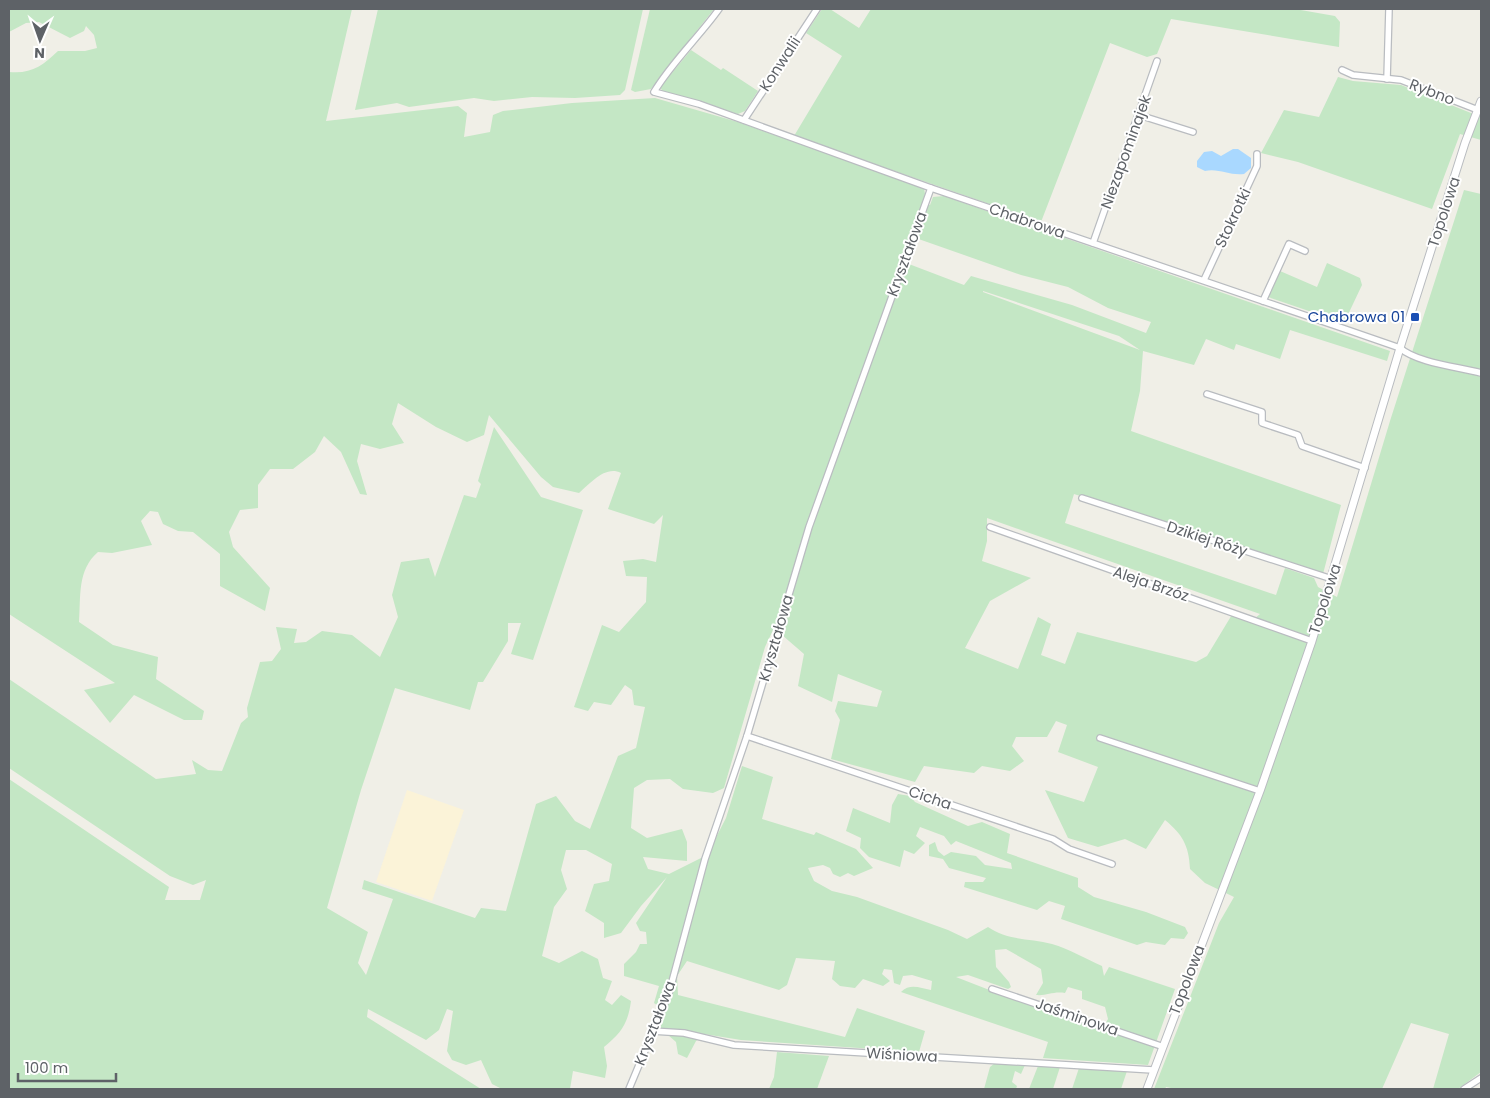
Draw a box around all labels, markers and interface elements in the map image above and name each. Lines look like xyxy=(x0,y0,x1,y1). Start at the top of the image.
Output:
north arrow xyxy=(15,15,65,65)
street label: Konwalii xyxy=(754,32,805,95)
text: N xyxy=(34,43,45,63)
street label: Rybno xyxy=(1407,73,1458,110)
street label: Niezapominajek xyxy=(1095,92,1156,212)
street label: Topolowa xyxy=(1422,174,1465,250)
street label: Stokrotki xyxy=(1210,184,1256,251)
street label: Chabrowa xyxy=(986,198,1068,243)
street label: Kryształowa xyxy=(881,208,932,299)
place label: Chabrowa 01 xyxy=(1308,306,1405,327)
marker: Chabrowa 01 xyxy=(1409,311,1421,323)
street label: Dzikiej Róży xyxy=(1164,516,1251,562)
street label: Aleja Brzóz xyxy=(1110,561,1192,606)
street label: Topolowa xyxy=(1303,561,1346,637)
street label: Kryształowa xyxy=(753,592,798,684)
street label: Cicha xyxy=(906,780,954,815)
street label: Topolowa xyxy=(1164,942,1209,1018)
street label: Kryształowa xyxy=(629,977,680,1068)
street label: Jaśminowa xyxy=(1033,992,1122,1041)
street label: Wiśniowa xyxy=(866,1042,938,1067)
scale bar xyxy=(18,1050,115,1082)
text: 100 m xyxy=(25,1057,68,1078)

